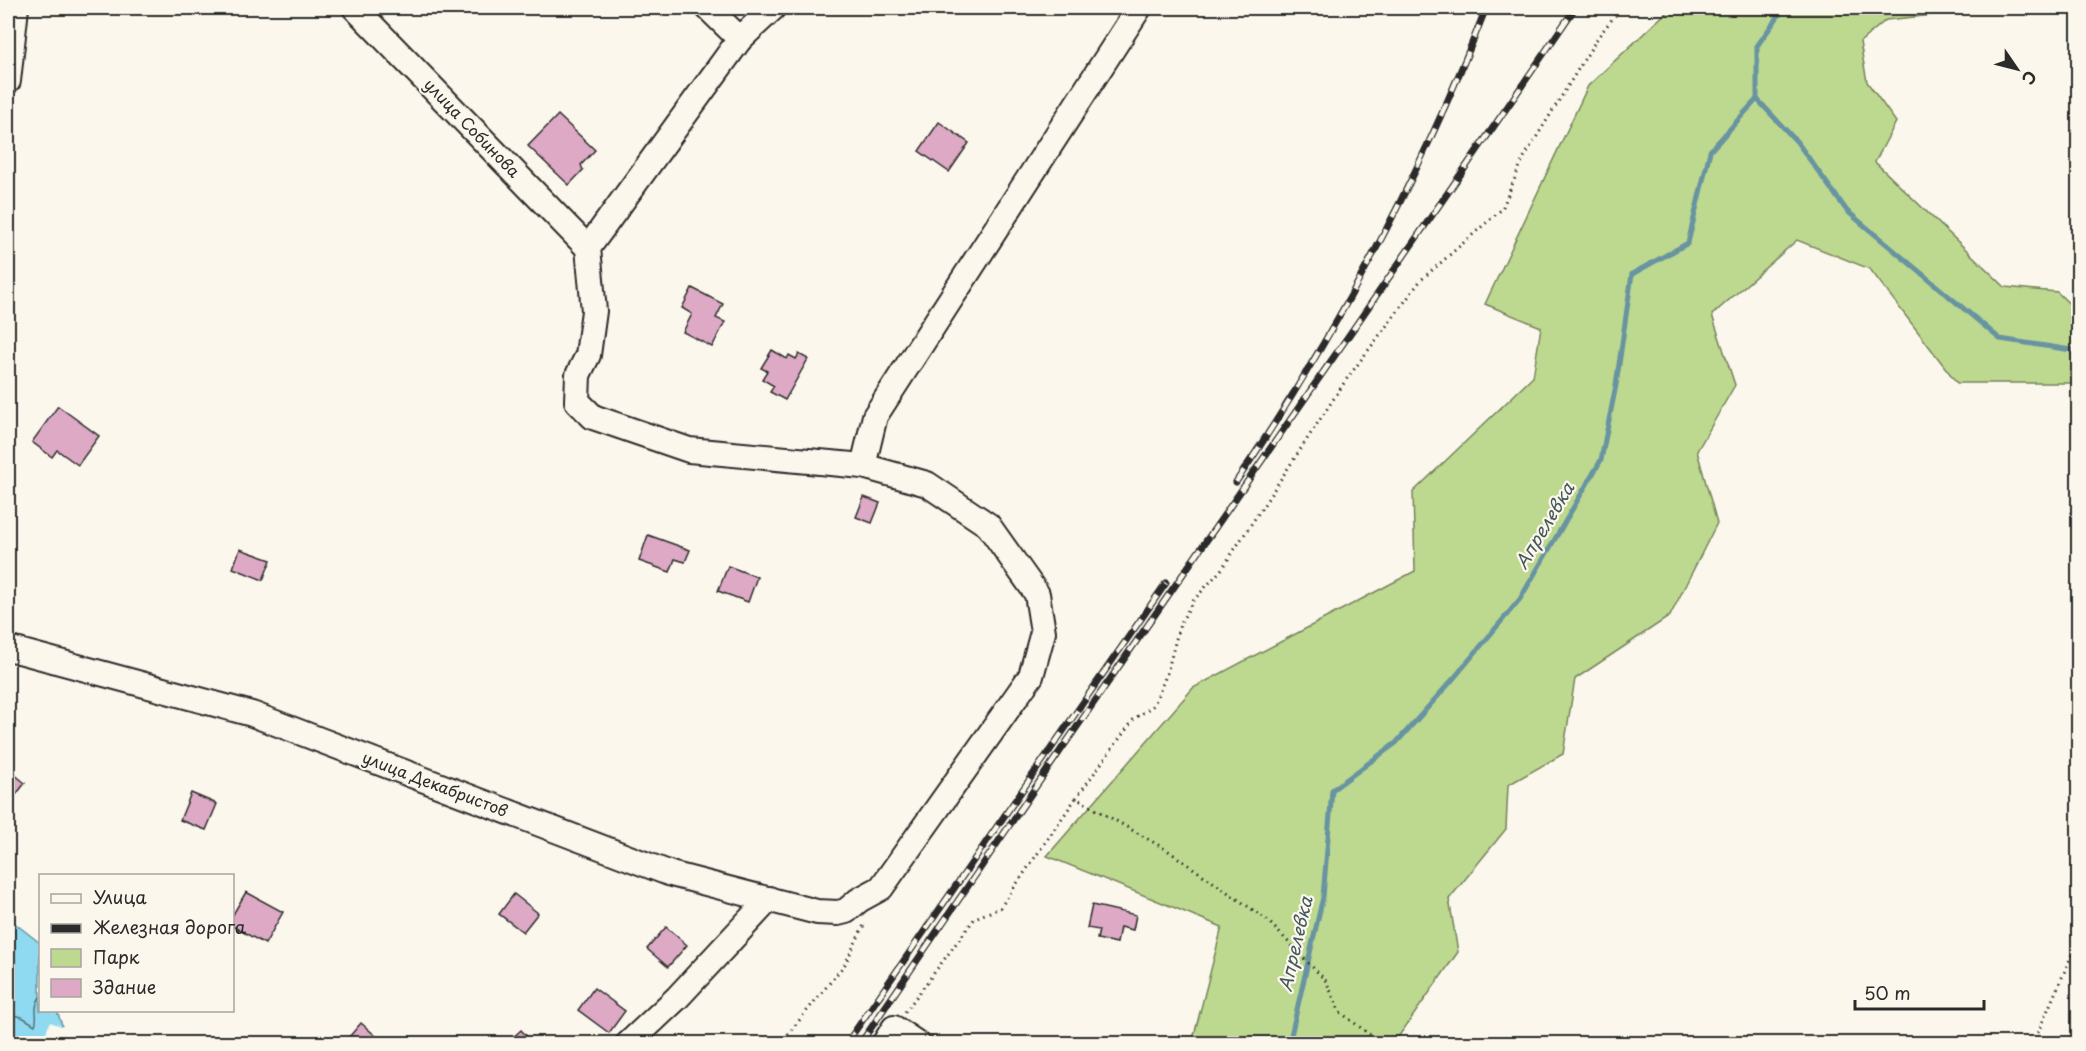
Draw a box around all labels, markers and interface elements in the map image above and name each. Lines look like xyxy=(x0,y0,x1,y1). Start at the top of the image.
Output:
north arrow xyxy=(1987,39,2047,99)
text: С xyxy=(2017,66,2043,90)
street label: улица Собинова xyxy=(419,72,526,182)
water label: Апрелевка xyxy=(1507,476,1581,574)
street label: улица Декабристов xyxy=(359,744,512,822)
legend xyxy=(39,874,234,1012)
text: Улица xyxy=(93,883,147,910)
water label: Апрелевка xyxy=(1271,893,1319,994)
text: Железная дорога xyxy=(93,913,247,940)
text: Парк xyxy=(93,943,140,970)
text: Здание xyxy=(93,973,156,1000)
scale bar xyxy=(1855,973,1984,1011)
text: 50 m xyxy=(1864,979,1911,1006)

